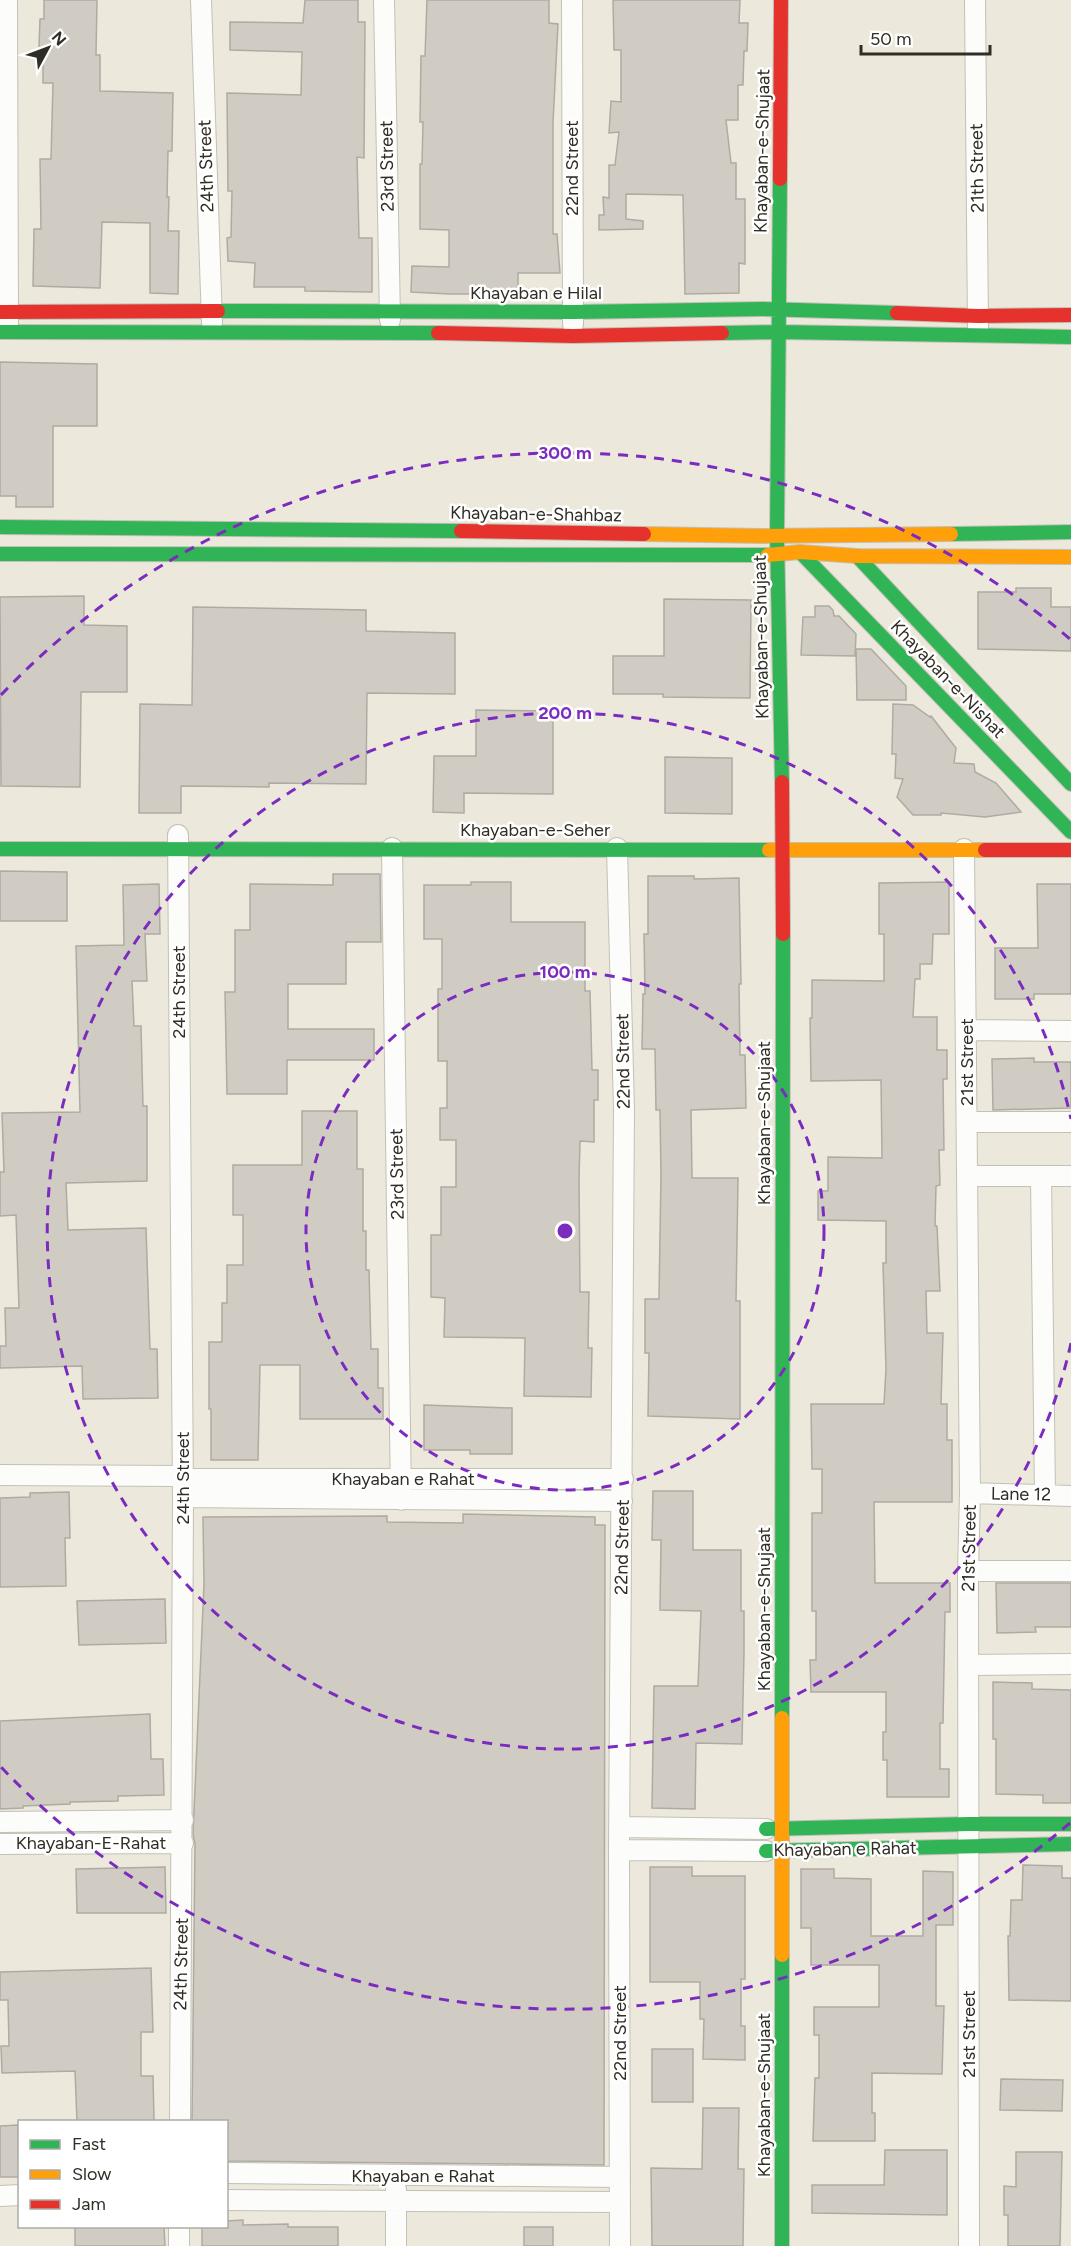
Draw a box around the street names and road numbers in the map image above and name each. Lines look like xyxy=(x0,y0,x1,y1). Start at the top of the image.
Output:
street label: Khayaban-e-Shujaat xyxy=(750,68,774,233)
street label: 24th Street xyxy=(193,119,219,213)
street label: 23rd Street xyxy=(375,120,399,212)
street label: 22nd Street xyxy=(561,120,583,216)
street label: 21th Street xyxy=(965,123,989,213)
street label: Khayaban e Hilal xyxy=(470,282,602,304)
street label: Khayaban-e-Shahbaz xyxy=(450,502,622,527)
street label: Khayaban-e-Shujaat xyxy=(749,554,773,719)
street label: Khayaban-e-Nishat xyxy=(886,615,1010,743)
street label: Khayaban-e-Seher xyxy=(460,819,610,841)
street label: 24th Street xyxy=(168,945,190,1038)
street label: 22nd Street xyxy=(611,1013,635,1109)
street label: 21st Street xyxy=(956,1018,978,1106)
street label: Khayaban-e-Shujaat xyxy=(753,1041,775,1205)
street label: 23rd Street xyxy=(385,1128,409,1220)
street label: 24th Street xyxy=(172,1431,194,1524)
street label: Khayaban e Rahat xyxy=(331,1468,475,1490)
street label: Lane 12 xyxy=(991,1482,1051,1506)
street label: 22nd Street xyxy=(610,1499,634,1595)
street label: 21st Street xyxy=(957,1504,981,1592)
street label: Khayaban-e-Shujaat xyxy=(753,1527,775,1691)
street label: Khayaban-E-Rahat xyxy=(16,1832,166,1854)
street label: Khayaban e Rahat xyxy=(773,1837,917,1861)
street label: 24th Street xyxy=(169,1917,193,2011)
street label: 22nd Street xyxy=(609,1985,631,2081)
street label: 21st Street xyxy=(958,1990,980,2078)
street label: Khayaban-e-Shujaat xyxy=(753,2013,775,2177)
street label: Khayaban e Rahat xyxy=(351,2165,495,2187)

